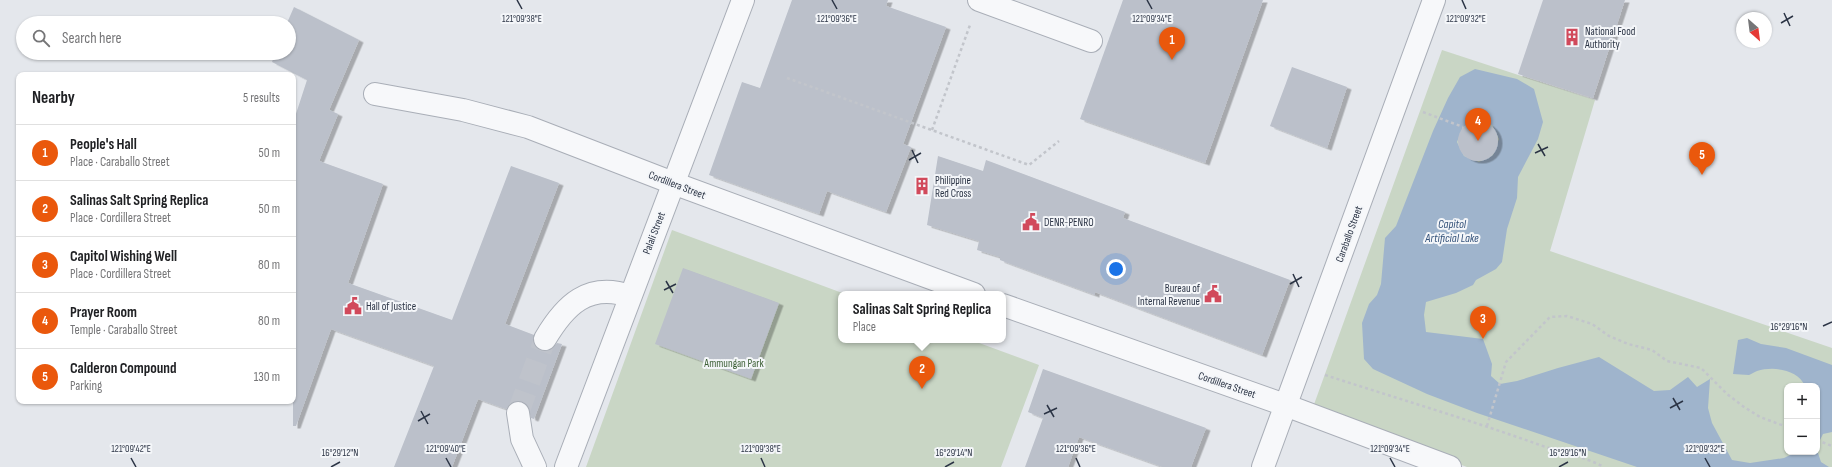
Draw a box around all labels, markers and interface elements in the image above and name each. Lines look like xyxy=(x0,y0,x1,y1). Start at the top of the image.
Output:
north arrow xyxy=(1736,12,1772,48)
text: 121°09'38"E xyxy=(502,13,542,25)
text: 121°09'36"E xyxy=(817,13,857,25)
text: 121°09'34"E xyxy=(1132,13,1172,25)
text: 121°09'32"E xyxy=(1446,13,1486,25)
search box xyxy=(16,16,296,60)
place label: National Food Authority xyxy=(1584,25,1636,51)
icon: search xyxy=(30,27,52,49)
pin: 1 xyxy=(1159,27,1185,60)
building icon: National Food Authority xyxy=(1562,27,1582,47)
text: Search here xyxy=(62,29,122,48)
text: Nearby xyxy=(32,88,75,108)
text: 5 results xyxy=(243,90,280,106)
pin: 4 xyxy=(1465,108,1491,141)
text: People's Hall xyxy=(70,135,137,154)
pin: 5 xyxy=(1689,142,1715,175)
text: 1 xyxy=(42,145,48,161)
text: 50 m xyxy=(259,145,280,161)
text: Place · Caraballo Street xyxy=(70,154,170,170)
street label: Cordillera Street xyxy=(647,168,708,202)
place label: Philippine Red Cross xyxy=(935,174,971,200)
building icon: Philippine Red Cross xyxy=(912,176,932,196)
text: Salinas Salt Spring Replica xyxy=(70,191,208,210)
text: 2 xyxy=(42,201,48,217)
text: 50 m xyxy=(259,201,280,217)
street label: Caraballo Street xyxy=(1333,203,1365,264)
street label: Palali Street xyxy=(640,209,668,256)
text: Place · Cordillera Street xyxy=(70,210,171,226)
public building icon: DENR-PENRO xyxy=(1021,212,1041,232)
place label: DENR-PENRO xyxy=(1044,216,1094,229)
water label: Capitol Artificial Lake xyxy=(1424,217,1479,246)
text: Capitol Wishing Well xyxy=(70,247,177,266)
text: 3 xyxy=(42,257,48,273)
text: 80 m xyxy=(258,257,280,273)
your location xyxy=(1106,259,1126,279)
text: Place · Cordillera Street xyxy=(70,266,171,282)
place label: Bureau of Internal Revenue xyxy=(1138,282,1201,308)
public building icon: Bureau of Internal Revenue xyxy=(1203,284,1223,304)
popup xyxy=(838,291,1006,343)
public building icon: Hall of Justice xyxy=(343,296,363,316)
place label: Hall of Justice xyxy=(366,300,416,313)
text: Salinas Salt Spring Replica xyxy=(853,300,991,319)
text: Prayer Room xyxy=(70,303,137,322)
pin: 3 xyxy=(1470,306,1496,339)
text: 4 xyxy=(42,313,48,329)
text: 80 m xyxy=(258,313,280,329)
text: Place xyxy=(853,319,876,335)
text: 16°29'16"N xyxy=(1771,321,1807,333)
text: Temple · Caraballo Street xyxy=(70,322,177,338)
pin: 2 xyxy=(909,356,935,389)
park label: Ammungan Park xyxy=(703,357,764,370)
text: Calderon Compound xyxy=(70,359,177,378)
text: 5 xyxy=(42,369,48,385)
text: 130 m xyxy=(254,369,280,385)
street label: Cordillera Street xyxy=(1196,369,1258,401)
text: Parking xyxy=(70,378,102,394)
map controls xyxy=(1784,383,1820,455)
button: + xyxy=(1784,383,1820,419)
button: − xyxy=(1784,419,1820,455)
text: 121°09'42"E xyxy=(111,443,151,455)
text: 121°09'40"E xyxy=(426,443,466,455)
text: 121°09'38"E xyxy=(741,443,781,455)
text: 121°09'36"E xyxy=(1056,443,1096,455)
text: 121°09'34"E xyxy=(1370,443,1410,455)
text: 121°09'32"E xyxy=(1685,443,1725,455)
text: 16°29'12"N xyxy=(322,447,358,459)
text: 16°29'14"N xyxy=(936,447,972,459)
text: 16°29'16"N xyxy=(1550,447,1586,459)

